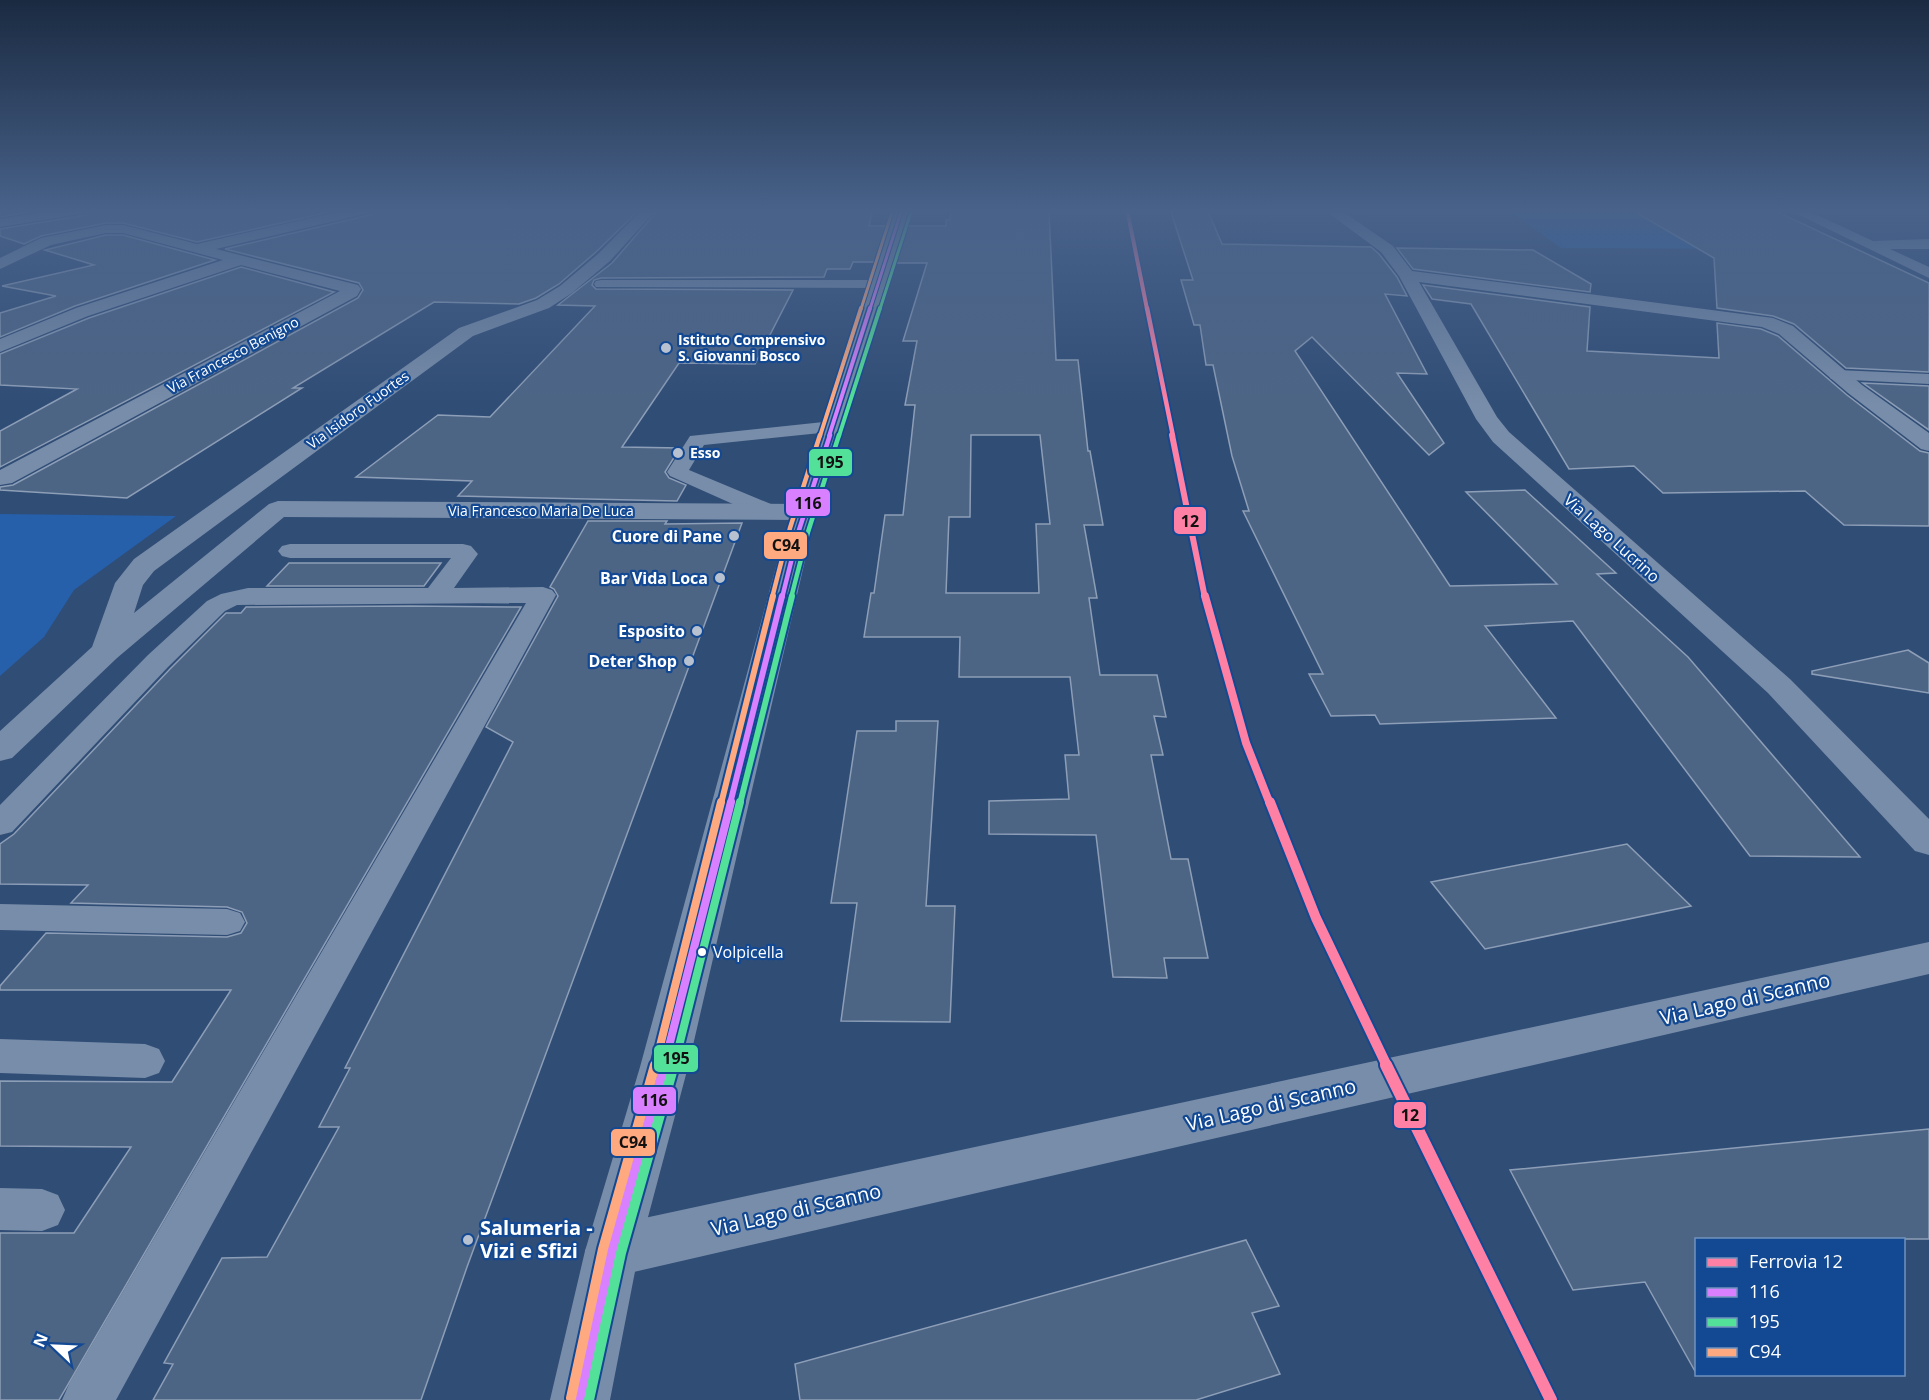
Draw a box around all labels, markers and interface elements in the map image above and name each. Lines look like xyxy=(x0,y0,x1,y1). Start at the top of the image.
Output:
street label: Via Francesco Benigno xyxy=(164,312,302,397)
place label: Istituto Comprensivo S. Giovanni Bosco xyxy=(678,330,826,365)
marker: Istituto Comprensivo S. Giovanni Bosco xyxy=(659,341,673,355)
street label: Via Isidoro Fuortes xyxy=(303,366,413,453)
place label: Esso xyxy=(690,443,721,462)
marker: Esso xyxy=(671,446,685,460)
line badge: 195 xyxy=(808,448,853,477)
text: 195 xyxy=(816,451,844,473)
line badge: 116 xyxy=(785,488,831,517)
street label: Via Lago Lucrino xyxy=(1559,489,1665,587)
text: 116 xyxy=(794,492,822,514)
street label: Via Francesco Maria De Luca xyxy=(448,501,634,520)
line badge: 12 xyxy=(1173,506,1207,535)
text: 12 xyxy=(1181,510,1199,532)
place label: Cuore di Pane xyxy=(612,525,722,547)
marker: Cuore di Pane xyxy=(727,529,741,543)
line badge: C94 xyxy=(763,531,808,560)
text: C94 xyxy=(772,534,800,556)
place label: Bar Vida Loca xyxy=(600,567,708,589)
marker: Bar Vida Loca xyxy=(713,571,727,585)
place label: Esposito xyxy=(618,620,685,642)
marker: Esposito xyxy=(690,624,704,638)
place label: Deter Shop xyxy=(589,650,677,672)
marker: Deter Shop xyxy=(682,654,696,668)
place label: Volpicella xyxy=(713,941,784,963)
marker: Volpicella xyxy=(696,946,708,958)
street label: Via Lago di Scanno xyxy=(1657,966,1833,1031)
line badge: 195 xyxy=(653,1044,699,1073)
text: 195 xyxy=(662,1047,690,1069)
street label: Via Lago di Scanno xyxy=(1183,1072,1359,1137)
line badge: 116 xyxy=(632,1086,677,1115)
text: 116 xyxy=(640,1089,668,1111)
line badge: 12 xyxy=(1393,1101,1427,1129)
text: 12 xyxy=(1401,1104,1419,1126)
line badge: C94 xyxy=(610,1128,656,1157)
text: C94 xyxy=(619,1131,647,1153)
street label: Via Lago di Scanno xyxy=(708,1177,884,1242)
place label: Salumeria - Vizi e Sfizi xyxy=(480,1214,593,1264)
marker: Salumeria - Vizi e Sfizi xyxy=(461,1233,475,1247)
legend xyxy=(1695,1238,1905,1376)
text: Ferrovia 12 xyxy=(1749,1249,1843,1273)
text: 116 xyxy=(1749,1279,1780,1303)
text: 195 xyxy=(1749,1309,1780,1333)
north arrow xyxy=(24,1316,84,1376)
text: N xyxy=(28,1330,53,1350)
text: C94 xyxy=(1749,1339,1781,1363)

